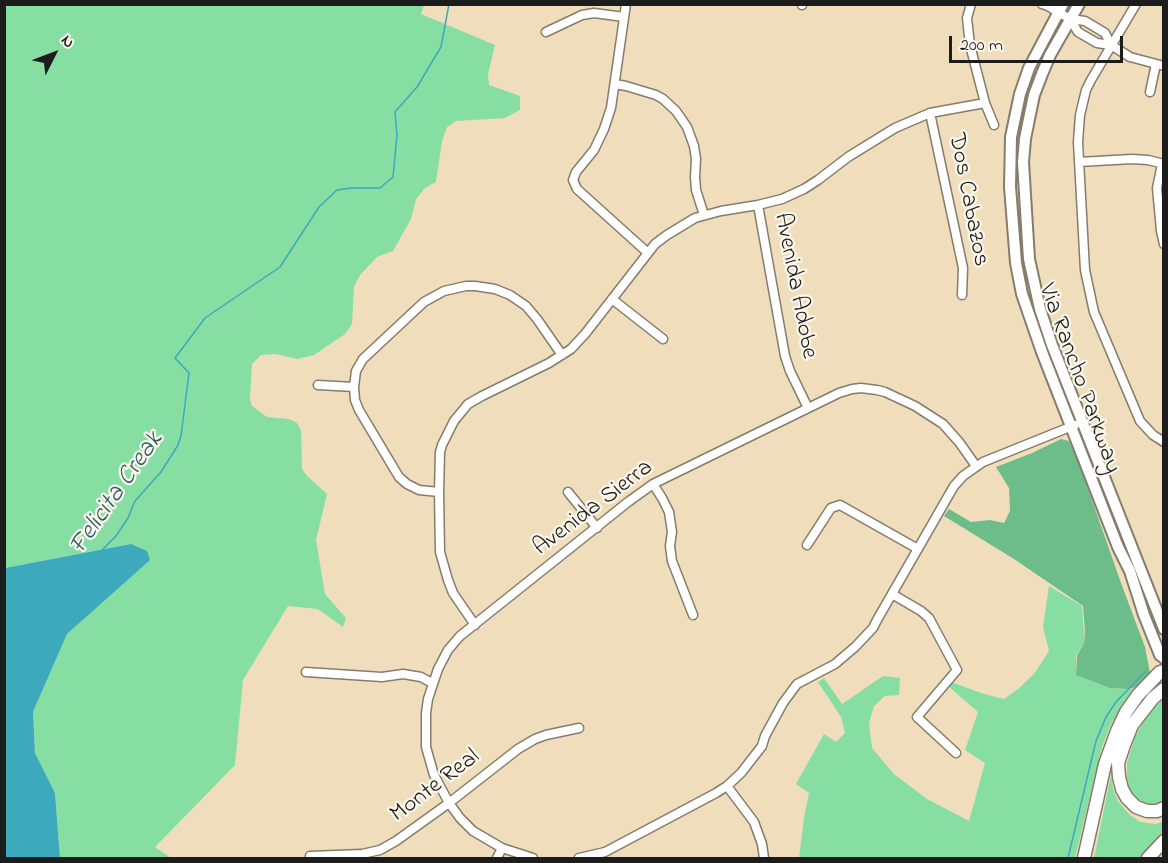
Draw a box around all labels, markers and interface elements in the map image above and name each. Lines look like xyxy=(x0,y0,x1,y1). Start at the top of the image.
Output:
north arrow xyxy=(24,24,84,84)
scale bar xyxy=(952,24,1126,62)
text: N xyxy=(55,30,80,54)
text: 200 m xyxy=(960,33,1003,59)
street label: Dos Cabazos xyxy=(940,131,994,269)
street label: Avenida Adobe xyxy=(766,211,822,361)
street label: Via Rancho Parkway xyxy=(1030,280,1126,478)
water label: Felicita Creak xyxy=(64,427,172,561)
street label: Avenida Sierra xyxy=(528,455,660,563)
street label: Monte Real xyxy=(386,744,486,830)

